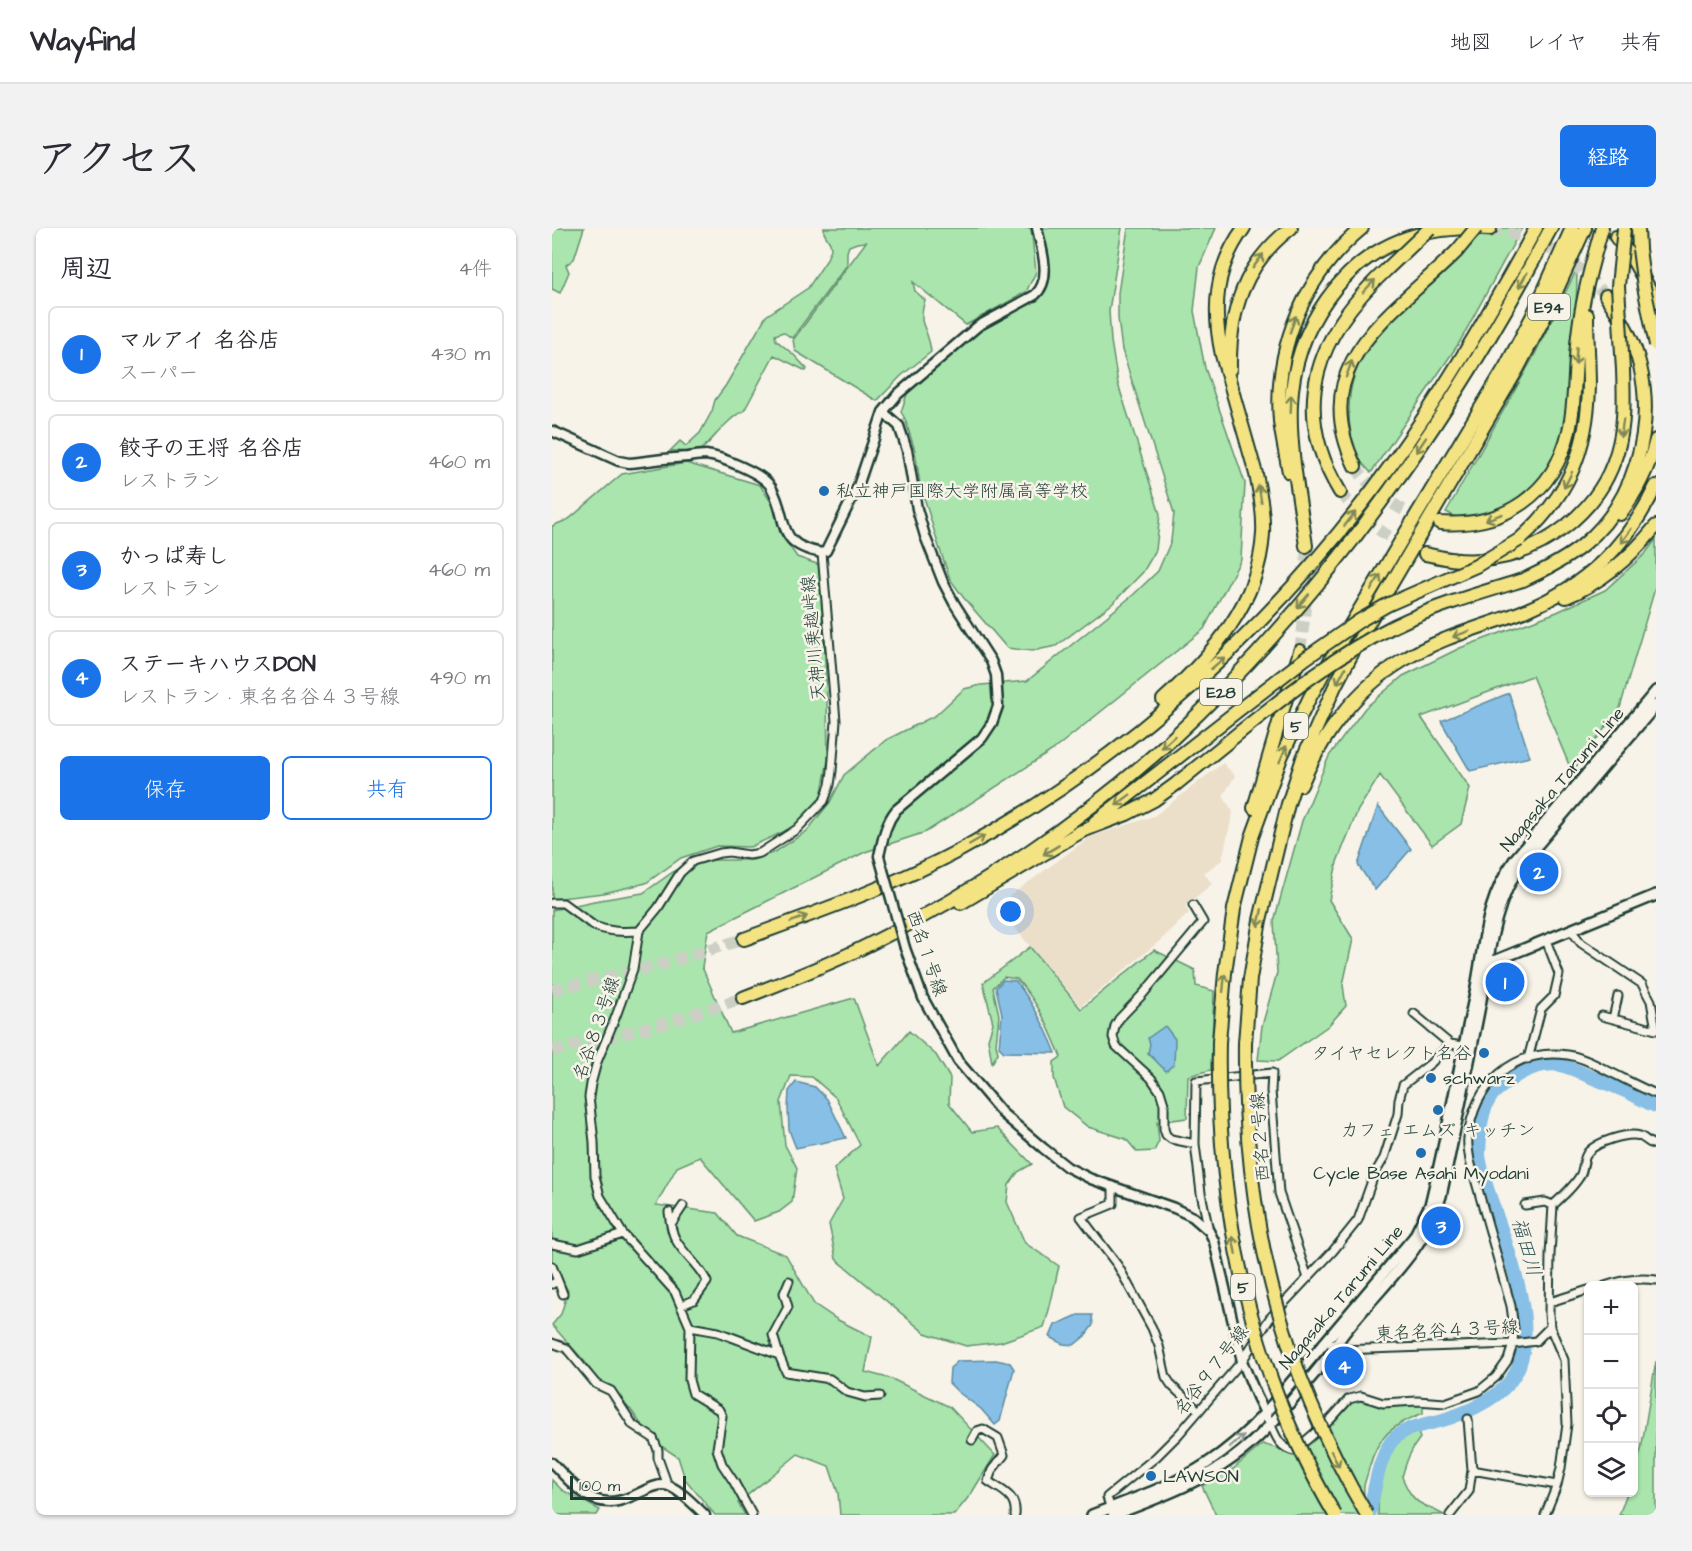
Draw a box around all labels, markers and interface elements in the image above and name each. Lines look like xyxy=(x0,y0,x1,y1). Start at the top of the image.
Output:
text: Wayfind xyxy=(30,22,135,61)
text: 地図 xyxy=(1450,28,1492,57)
text: レイヤ xyxy=(1525,28,1587,57)
text: 共有 xyxy=(1620,28,1662,57)
button: 経路 xyxy=(1560,125,1656,187)
text: アクセス xyxy=(36,131,201,189)
text: 周辺 xyxy=(60,251,112,287)
one-way arrow xyxy=(1252,253,1264,269)
text: 4件 xyxy=(458,255,492,283)
one-way arrow xyxy=(1517,270,1528,288)
one-way arrow xyxy=(1362,279,1377,294)
road number: E94 xyxy=(1528,294,1570,320)
one-way arrow xyxy=(1289,315,1300,334)
text: マルアイ 名谷店 xyxy=(119,325,280,356)
text: 1 xyxy=(80,340,83,368)
text: 430 m xyxy=(430,340,490,368)
one-way arrow xyxy=(1570,346,1581,366)
text: スーパー xyxy=(119,359,198,387)
one-way arrow xyxy=(1344,361,1355,379)
one-way arrow xyxy=(1286,395,1297,415)
one-way arrow xyxy=(1617,418,1628,437)
text: 餃子の王将 名谷店 xyxy=(119,433,304,464)
one-way arrow xyxy=(1414,437,1427,454)
text: 2 xyxy=(76,448,87,476)
text: 460 m xyxy=(428,448,490,476)
text: レストラン xyxy=(119,467,221,495)
one-way arrow xyxy=(1562,471,1573,489)
place label: 私立神戸国際大学附属高等学校 xyxy=(836,479,1088,504)
marker: 私立神戸国際大学附属高等学校 xyxy=(817,484,831,498)
one-way arrow xyxy=(1254,484,1265,504)
one-way arrow xyxy=(1343,512,1356,528)
one-way arrow xyxy=(1485,513,1504,524)
one-way arrow xyxy=(1619,528,1632,544)
text: かっぱ寿し xyxy=(119,541,229,572)
text: 3 xyxy=(76,556,87,584)
text: 460 m xyxy=(428,556,490,584)
street label: 天神川乗越峠線 xyxy=(796,574,831,702)
one-way arrow xyxy=(1370,574,1382,591)
text: レストラン xyxy=(119,575,221,603)
one-way arrow xyxy=(1296,593,1310,608)
one-way arrow xyxy=(1452,629,1471,640)
text: ステーキハウスDON xyxy=(119,649,316,680)
one-way arrow xyxy=(1210,656,1225,670)
text: 4 xyxy=(75,664,88,692)
text: 490 m xyxy=(429,664,490,692)
one-way arrow xyxy=(1335,666,1346,684)
road number: E28 xyxy=(1200,679,1242,705)
text: レストラン · 東名名谷４３号線 xyxy=(119,683,399,711)
street label: Nagasaka Tarumi Line xyxy=(1494,701,1631,858)
road number: 5 xyxy=(1284,713,1308,739)
one-way arrow xyxy=(1161,735,1176,749)
one-way arrow xyxy=(1278,745,1289,763)
button: 保存 xyxy=(60,756,270,820)
button: 共有 xyxy=(282,756,492,820)
one-way arrow xyxy=(1116,794,1132,806)
one-way arrow xyxy=(968,834,985,846)
one-way arrow xyxy=(1043,845,1060,857)
pin: 2 xyxy=(1520,850,1558,894)
your location xyxy=(996,897,1025,926)
street label: 西名１号線 xyxy=(900,907,953,1000)
one-way arrow xyxy=(1254,907,1265,927)
one-way arrow xyxy=(789,913,808,924)
pin: 1 xyxy=(1486,960,1524,1005)
street label: 名谷８３号線 xyxy=(567,973,626,1083)
one-way arrow xyxy=(1219,974,1230,994)
place label: タイヤセレクト名谷 xyxy=(1311,1041,1472,1066)
marker: タイヤセレクト名谷 xyxy=(1477,1046,1491,1060)
place label: schwarz xyxy=(1443,1066,1515,1091)
marker: schwarz xyxy=(1424,1071,1438,1085)
street label: 西名２号線 xyxy=(1245,1091,1276,1183)
marker: カフェ エムズ キッチン xyxy=(1431,1103,1445,1117)
place label: カフェ エムズ キッチン xyxy=(1341,1118,1535,1143)
marker: Cycle Base Asahi Myodani xyxy=(1414,1146,1428,1160)
place label: Cycle Base Asahi Myodani xyxy=(1313,1161,1529,1187)
pin: 3 xyxy=(1422,1204,1460,1248)
water label: 福田川 xyxy=(1504,1215,1548,1280)
street label: Nagasaka Tarumi Line xyxy=(1273,1219,1410,1376)
one-way arrow xyxy=(1228,1236,1239,1255)
road number: 5 xyxy=(1231,1274,1255,1300)
map controls xyxy=(1584,1281,1638,1497)
button: + xyxy=(1584,1281,1638,1335)
street label: 東名名谷４３号線 xyxy=(1374,1314,1520,1347)
street label: 名谷９７号線 xyxy=(1168,1320,1254,1421)
button: − xyxy=(1584,1335,1638,1389)
pin: 4 xyxy=(1324,1344,1364,1388)
button: locate xyxy=(1584,1389,1638,1443)
one-way arrow xyxy=(1229,1434,1244,1448)
button: layers xyxy=(1584,1443,1638,1497)
one-way arrow xyxy=(1330,1449,1342,1467)
place label: LAWSON xyxy=(1163,1464,1239,1489)
marker: LAWSON xyxy=(1144,1469,1158,1483)
scale bar xyxy=(570,1473,686,1500)
text: 100 m xyxy=(579,1475,620,1497)

